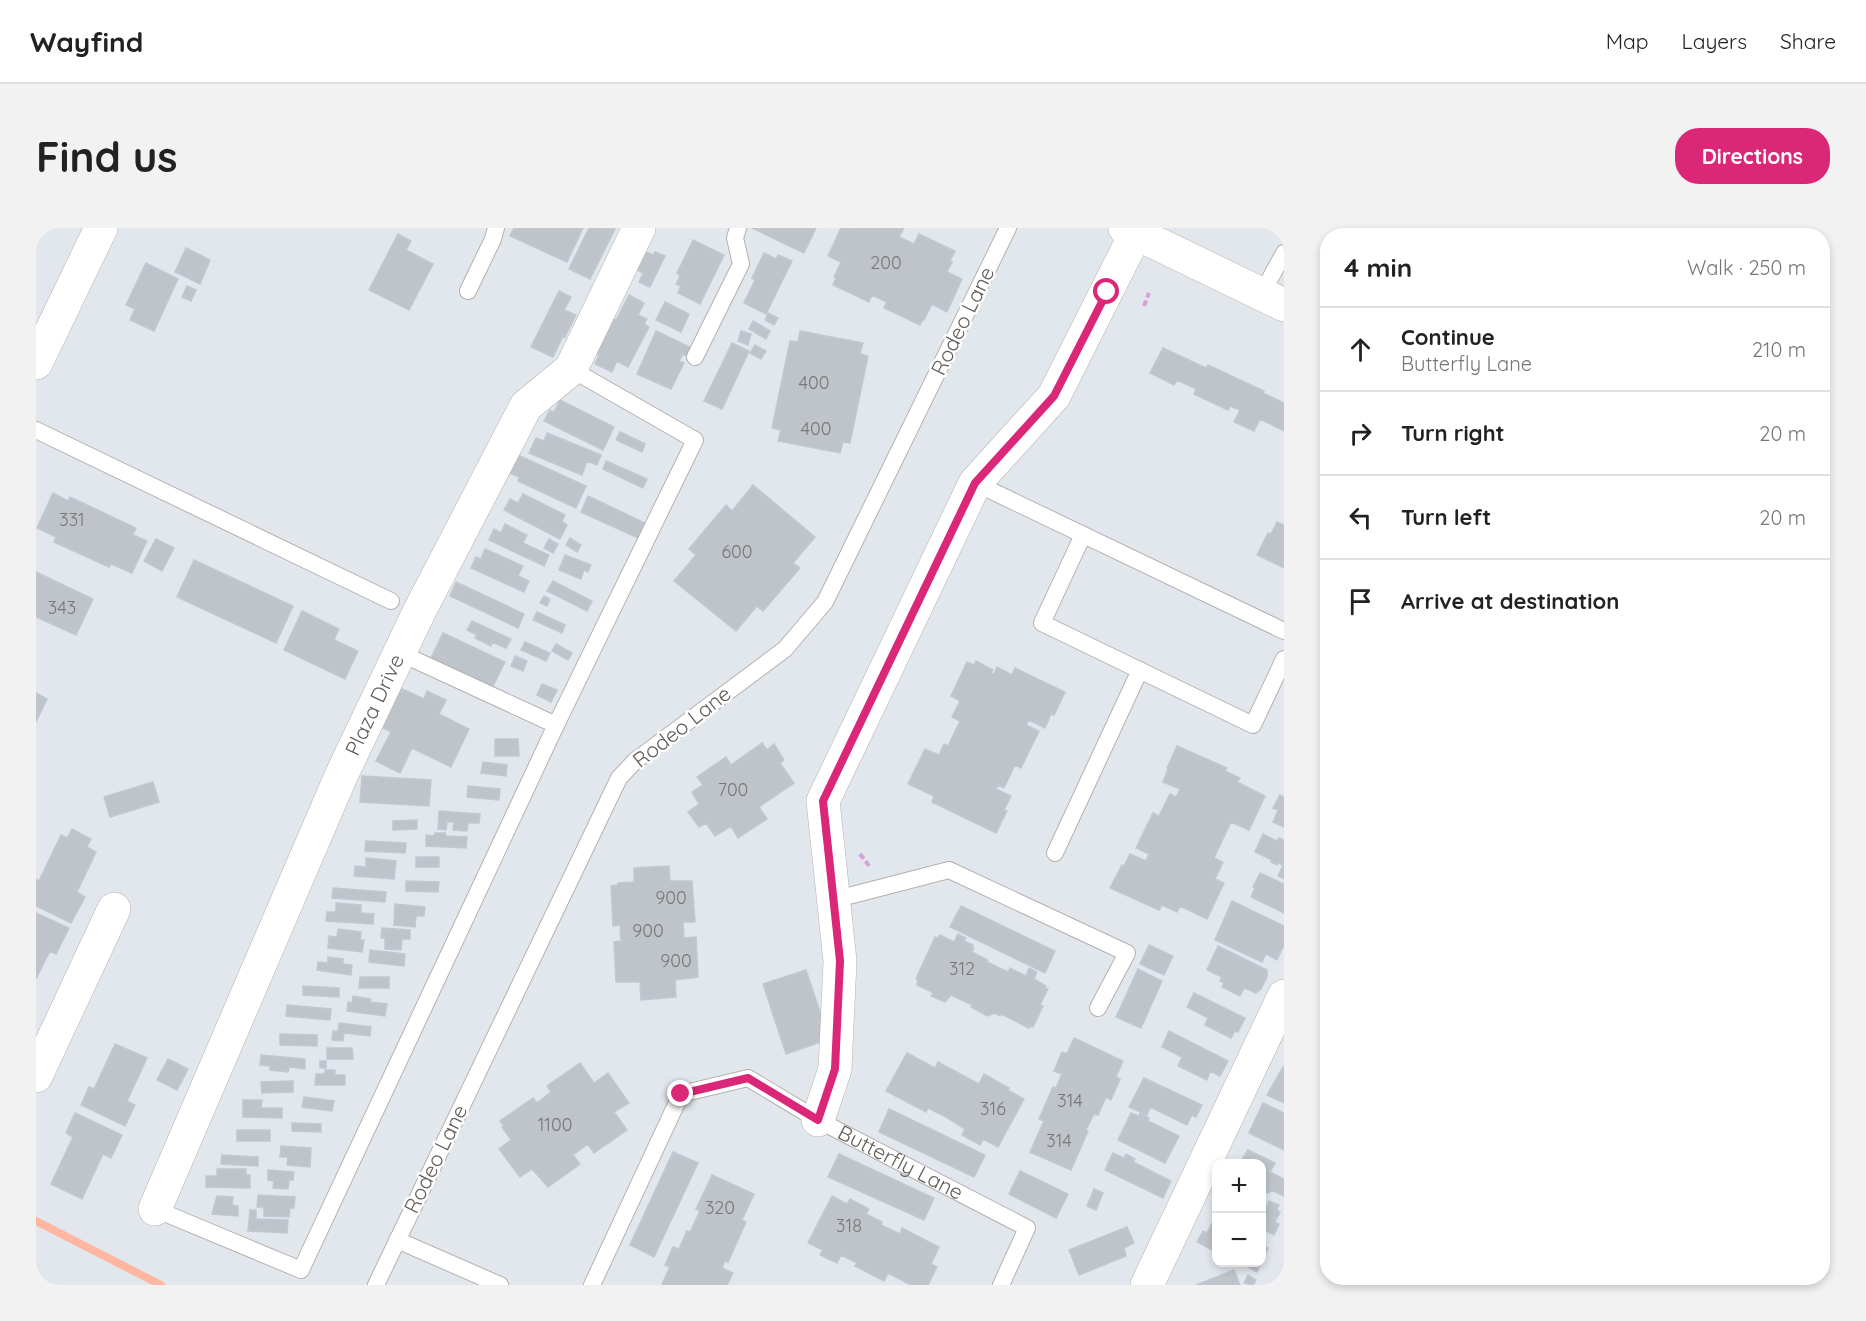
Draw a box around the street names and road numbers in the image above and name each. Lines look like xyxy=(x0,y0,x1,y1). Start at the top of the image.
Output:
street label: Rodeo Lane xyxy=(925,262,1000,379)
street label: Plaza Drive xyxy=(339,650,409,759)
street label: Rodeo Lane xyxy=(627,680,736,773)
street label: Rodeo Lane xyxy=(398,1100,473,1217)
street label: Butterfly Lane xyxy=(834,1119,968,1205)

